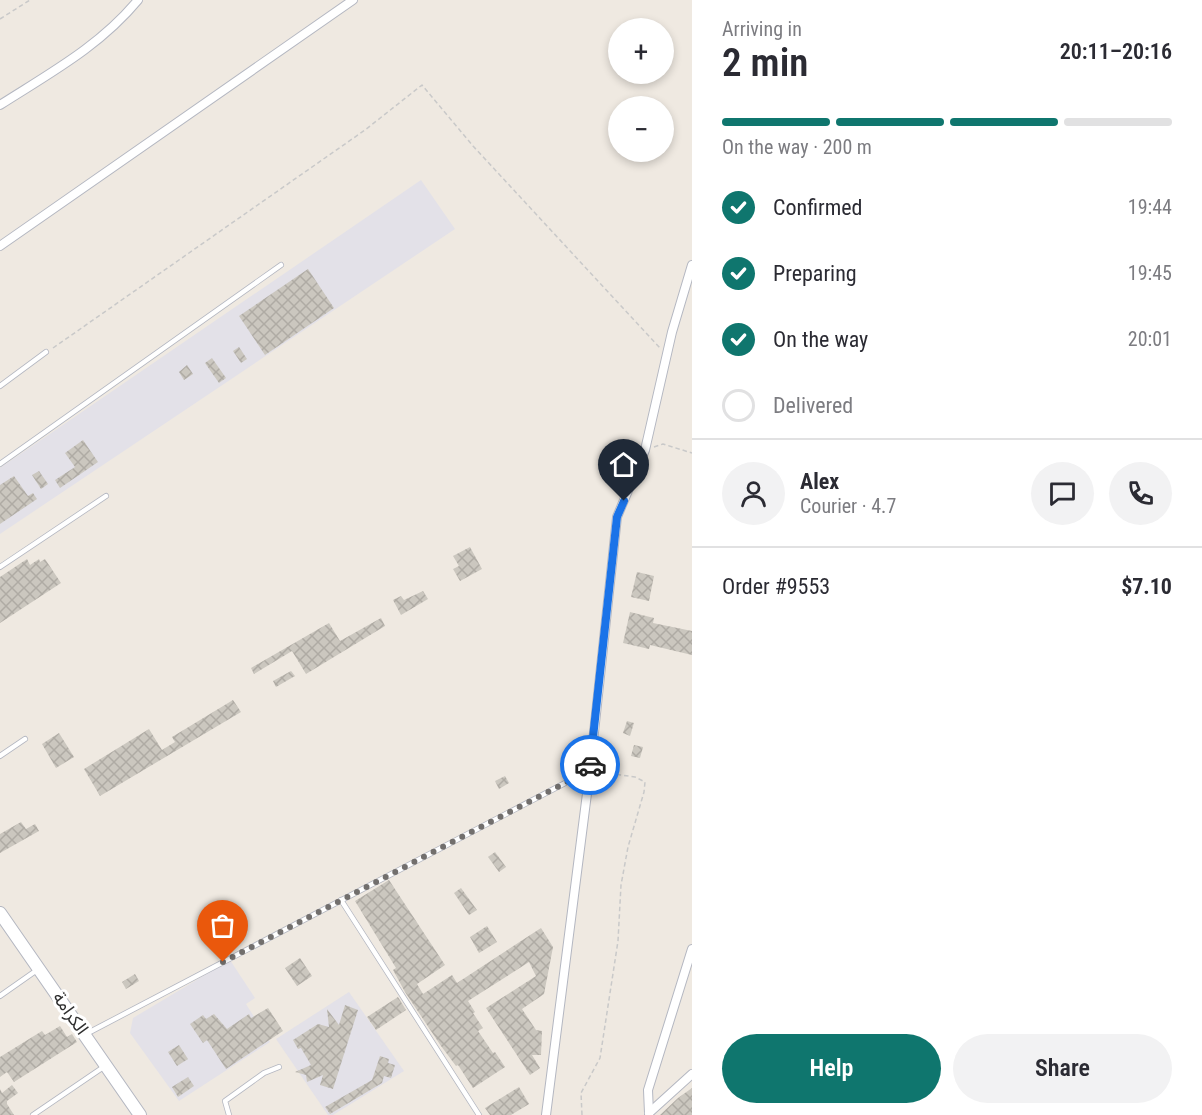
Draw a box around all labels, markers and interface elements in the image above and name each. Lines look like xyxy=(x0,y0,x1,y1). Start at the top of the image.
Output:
text: Arriving in xyxy=(722,17,802,41)
map controls xyxy=(608,18,674,162)
button: + xyxy=(608,18,674,84)
text: 20:11–20:16 xyxy=(1060,39,1172,64)
text: 2 min xyxy=(722,40,808,86)
button: − xyxy=(608,96,674,162)
text: On the way · 200 m xyxy=(722,135,872,159)
icon: check xyxy=(722,191,755,224)
text: Confirmed xyxy=(773,195,862,220)
text: 19:44 xyxy=(1128,195,1172,219)
icon: check xyxy=(722,257,755,290)
text: Preparing xyxy=(773,261,857,286)
text: 19:45 xyxy=(1128,261,1172,285)
icon: check xyxy=(722,323,755,356)
text: On the way xyxy=(773,327,868,352)
text: 20:01 xyxy=(1128,327,1172,351)
text: Delivered xyxy=(773,393,853,418)
pin xyxy=(598,439,649,501)
icon: home xyxy=(607,448,640,481)
button: person xyxy=(722,462,785,525)
button: chat xyxy=(1031,462,1094,525)
button: phone xyxy=(1109,462,1172,525)
text: Alex xyxy=(800,469,839,494)
text: Courier · 4.7 xyxy=(800,494,896,518)
text: Order #9553 xyxy=(722,574,830,599)
text: $7.10 xyxy=(1121,574,1172,599)
courier xyxy=(560,735,620,795)
icon: car xyxy=(574,749,607,782)
pin xyxy=(197,900,248,962)
icon: bag xyxy=(206,909,239,942)
street label: الكرامة xyxy=(48,988,93,1039)
button: Help xyxy=(722,1034,941,1103)
button: Share xyxy=(953,1034,1172,1103)

